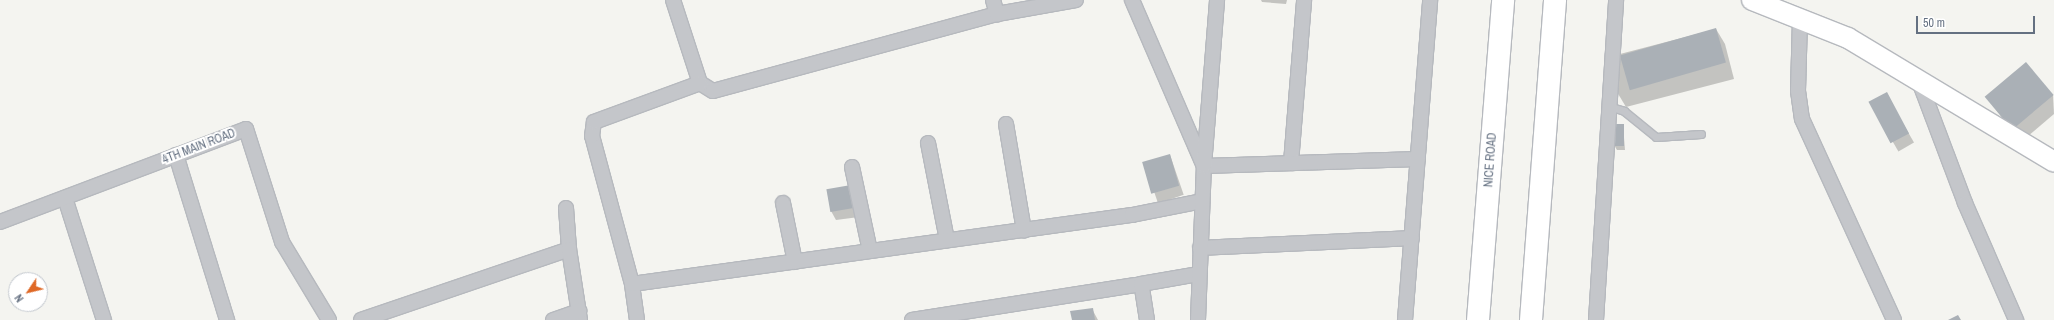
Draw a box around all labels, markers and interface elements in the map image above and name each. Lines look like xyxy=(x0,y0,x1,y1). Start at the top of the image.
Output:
scale bar xyxy=(1918,8,2037,34)
text: 50 m xyxy=(1923,15,1945,31)
street label: 4TH MAIN ROAD xyxy=(160,126,238,168)
street label: NICE ROAD xyxy=(1482,132,1500,188)
north arrow xyxy=(8,272,48,312)
text: N xyxy=(11,292,27,305)

